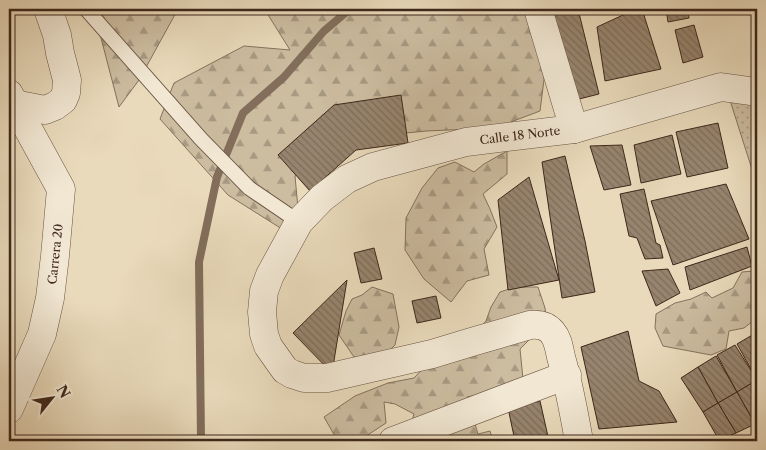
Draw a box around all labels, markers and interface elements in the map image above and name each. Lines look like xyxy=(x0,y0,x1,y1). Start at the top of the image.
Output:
street label: Calle 18 Norte xyxy=(479,123,561,147)
street label: Carrera 20 xyxy=(44,223,66,285)
north arrow xyxy=(28,372,78,422)
text: N xyxy=(52,382,74,401)

